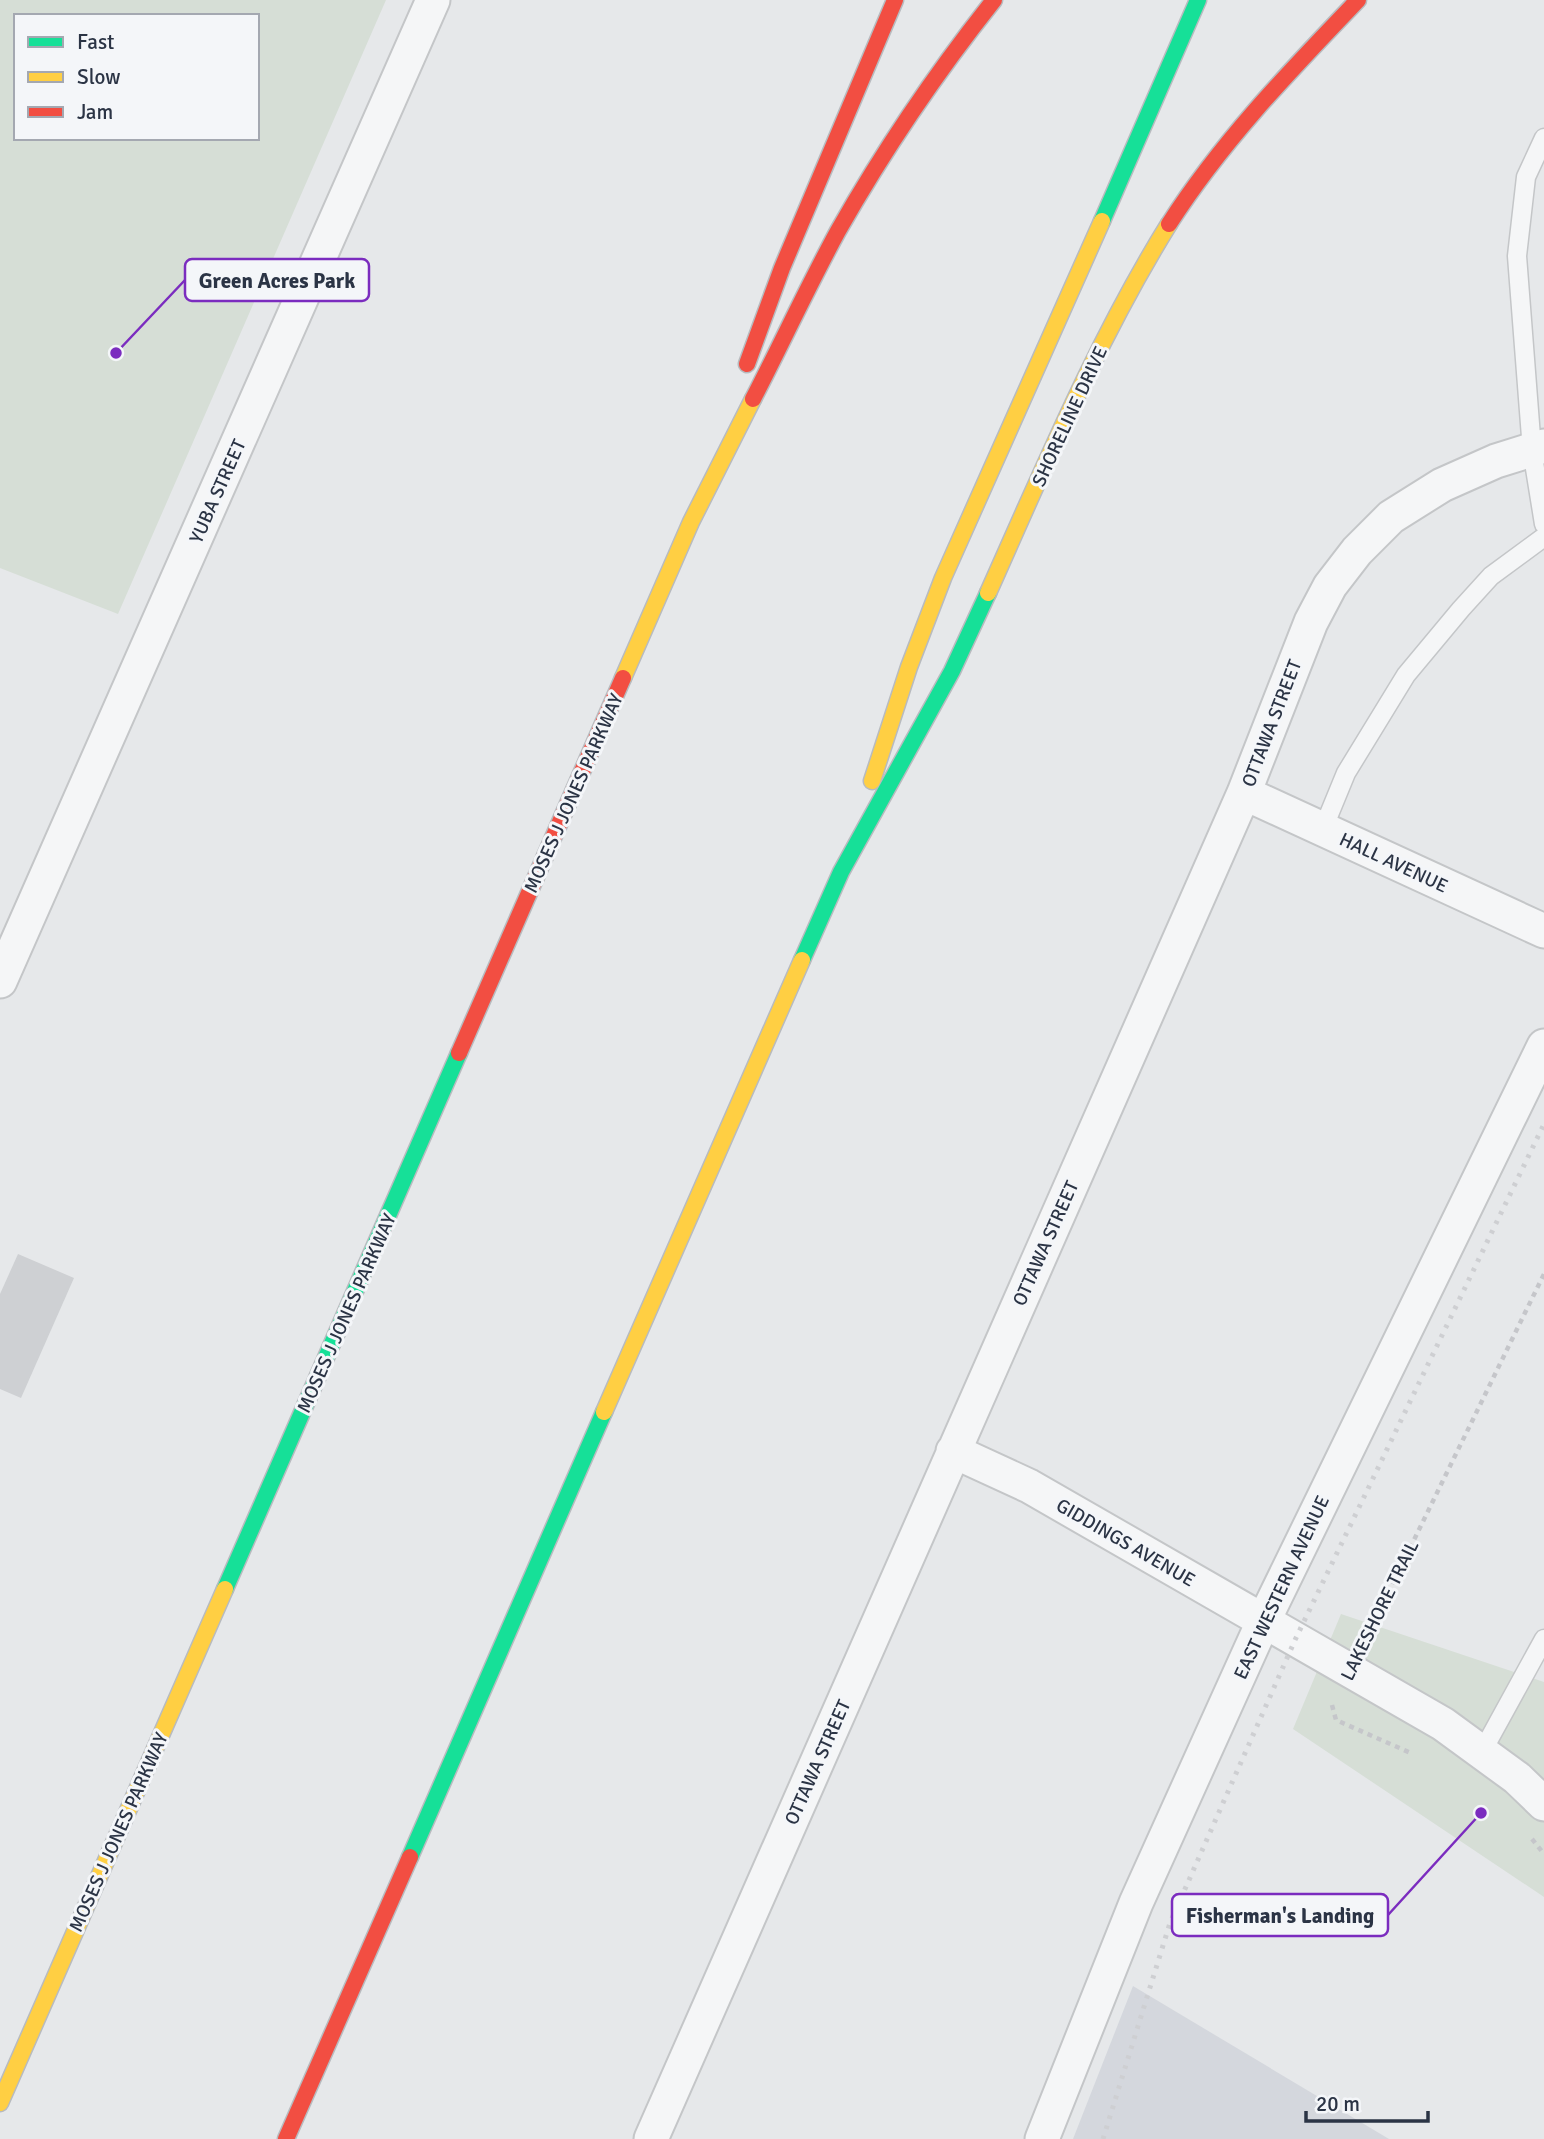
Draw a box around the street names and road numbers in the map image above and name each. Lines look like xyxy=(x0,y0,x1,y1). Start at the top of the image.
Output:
street label: SHORELINE DRIVE xyxy=(1027,342,1113,490)
street label: YUBA STREET xyxy=(184,435,252,547)
street label: OTTAWA STREET xyxy=(1237,656,1307,790)
street label: MOSES J JONES PARKWAY xyxy=(519,690,629,897)
street label: HALL AVENUE xyxy=(1336,827,1452,898)
street label: OTTAWA STREET xyxy=(1008,1177,1084,1310)
street label: MOSES J JONES PARKWAY xyxy=(292,1210,402,1417)
street label: EAST WESTERN AVENUE xyxy=(1229,1492,1335,1683)
street label: GIDDINGS AVENUE xyxy=(1052,1493,1199,1592)
street label: LAKESHORE TRAIL xyxy=(1336,1536,1424,1685)
street label: OTTAWA STREET xyxy=(780,1696,856,1829)
street label: MOSES J JONES PARKWAY xyxy=(64,1729,174,1936)

